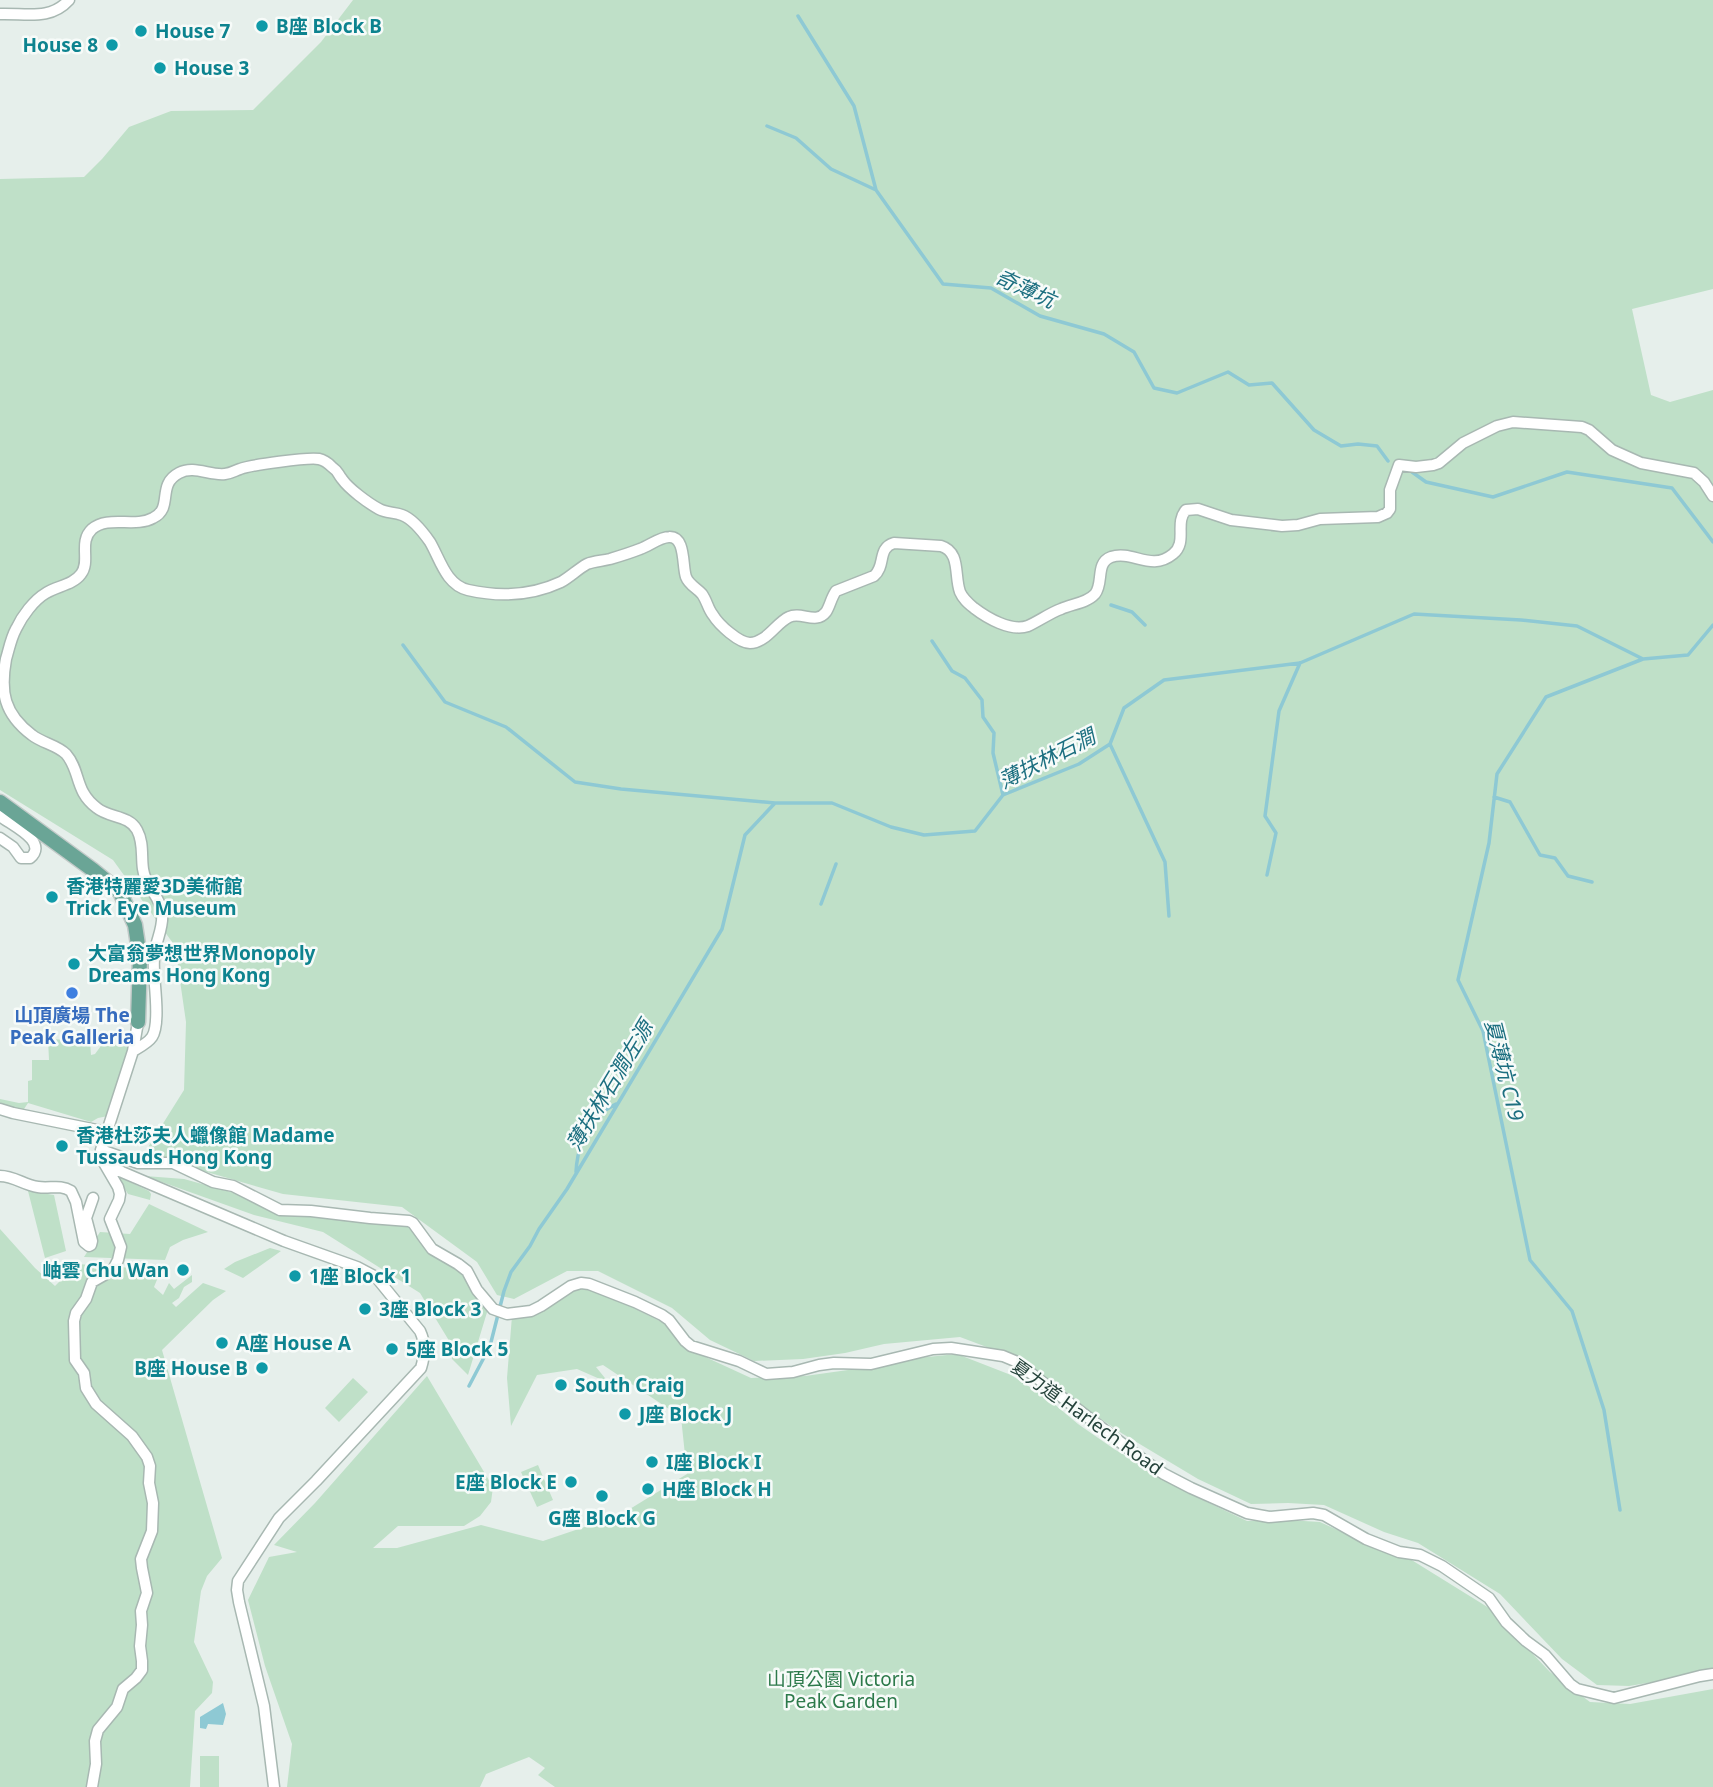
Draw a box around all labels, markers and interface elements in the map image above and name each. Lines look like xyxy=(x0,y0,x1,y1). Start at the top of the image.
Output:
place label: B座 Block B xyxy=(276,13,382,39)
place label: House 7 xyxy=(155,18,231,44)
marker: B座 Block B xyxy=(254,18,270,34)
marker: House 7 xyxy=(133,23,149,39)
place label: House 8 xyxy=(23,32,98,58)
marker: House 8 xyxy=(104,37,120,53)
place label: House 3 xyxy=(174,55,250,81)
marker: House 3 xyxy=(152,60,168,76)
water label: 奇薄坑 xyxy=(991,262,1063,315)
water label: 薄扶林石澗 xyxy=(993,720,1102,794)
place label: 香港特麗愛3D美術館 Trick Eye Museum xyxy=(66,873,243,921)
marker: 香港特麗愛3D美術館 Trick Eye Museum xyxy=(44,889,60,905)
place label: 大富翁夢想世界Monopoly Dreams Hong Kong xyxy=(88,940,316,988)
marker: 大富翁夢想世界Monopoly Dreams Hong Kong xyxy=(66,956,82,972)
marker: 山頂廣場 The Peak Galleria xyxy=(64,985,80,1001)
place label: 山頂廣場 The Peak Galleria xyxy=(10,1002,134,1050)
water label: 薄扶林石澗左源 xyxy=(559,1012,661,1156)
water label: 夏薄坑 C19 xyxy=(1479,1016,1531,1124)
place label: 香港杜莎夫人蠟像館 Madame Tussauds Hong Kong xyxy=(76,1122,335,1170)
marker: 香港杜莎夫人蠟像館 Madame Tussauds Hong Kong xyxy=(54,1138,70,1154)
place label: 岫雲 Chu Wan xyxy=(42,1257,169,1283)
marker: 岫雲 Chu Wan xyxy=(175,1262,191,1278)
place label: 1座 Block 1 xyxy=(309,1263,411,1289)
marker: 1座 Block 1 xyxy=(287,1268,303,1284)
place label: 3座 Block 3 xyxy=(379,1296,482,1322)
marker: 3座 Block 3 xyxy=(357,1301,373,1317)
place label: A座 House A xyxy=(236,1330,352,1356)
marker: A座 House A xyxy=(214,1335,230,1351)
place label: 5座 Block 5 xyxy=(406,1336,508,1362)
marker: 5座 Block 5 xyxy=(384,1341,400,1357)
street label: 夏力道 Harlech Road xyxy=(1006,1353,1168,1481)
place label: B座 House B xyxy=(134,1355,248,1381)
marker: B座 House B xyxy=(254,1360,270,1376)
place label: South Craig xyxy=(575,1372,685,1398)
marker: South Craig xyxy=(553,1377,569,1393)
place label: J座 Block J xyxy=(637,1401,732,1427)
marker: J座 Block J xyxy=(617,1406,633,1422)
place label: I座 Block I xyxy=(666,1449,761,1475)
marker: I座 Block I xyxy=(644,1454,660,1470)
place label: E座 Block E xyxy=(455,1469,557,1495)
marker: E座 Block E xyxy=(563,1474,579,1490)
place label: H座 Block H xyxy=(662,1476,772,1502)
marker: H座 Block H xyxy=(640,1481,656,1497)
marker: G座 Block G xyxy=(594,1488,610,1504)
place label: G座 Block G xyxy=(548,1505,656,1531)
park label: 山頂公園 Victoria Peak Garden xyxy=(767,1666,915,1714)

